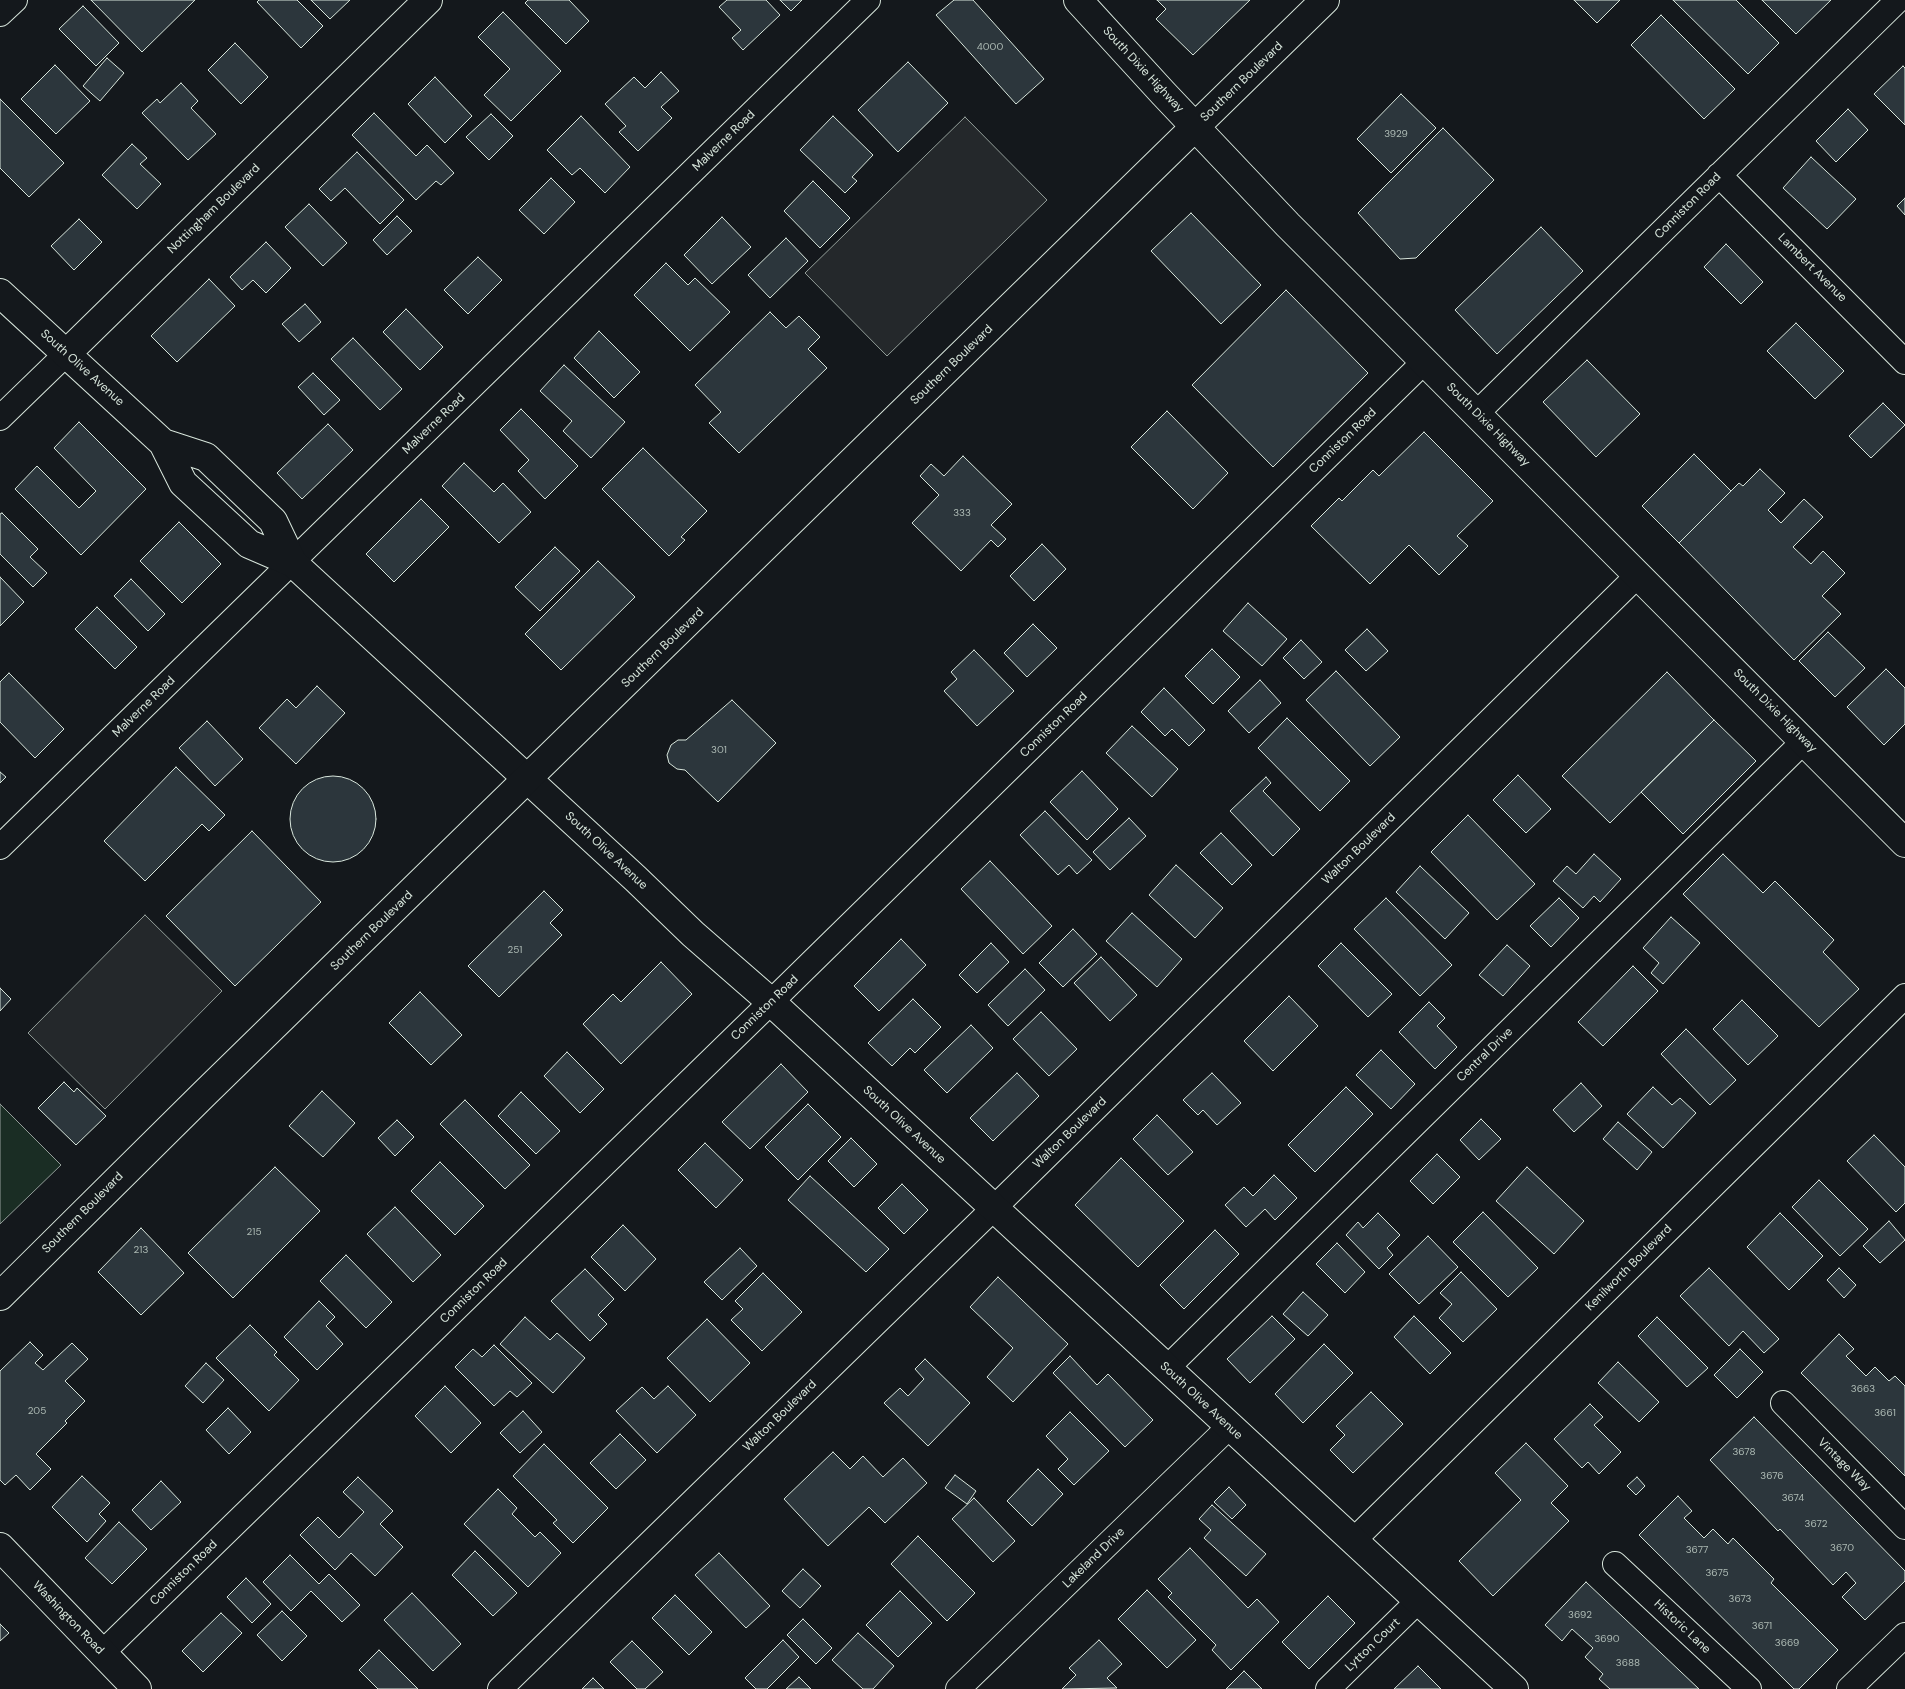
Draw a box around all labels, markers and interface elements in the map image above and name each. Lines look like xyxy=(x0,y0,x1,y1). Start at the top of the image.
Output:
street label: South Dixie Highway xyxy=(1099,24,1187,116)
street label: Southern Boulevard xyxy=(1198,39,1286,125)
house number: 4000 xyxy=(977,41,1003,53)
street label: Malverne Road xyxy=(690,108,758,174)
house number: 3929 xyxy=(1384,128,1408,140)
street label: Nottingham Boulevard xyxy=(165,161,263,257)
street label: Conniston Road xyxy=(1652,170,1724,242)
street label: Lambert Avenue xyxy=(1775,231,1849,305)
street label: Southern Boulevard xyxy=(908,322,996,408)
street label: South Olive Avenue xyxy=(37,327,127,409)
street label: South Dixie Highway xyxy=(1443,380,1533,470)
street label: Malverne Road xyxy=(400,391,468,457)
street label: Conniston Road xyxy=(1306,405,1380,477)
house number: 333 xyxy=(953,507,971,519)
street label: Southern Boulevard xyxy=(619,605,707,691)
street label: South Dixie Highway xyxy=(1730,666,1820,756)
street label: Malverne Road xyxy=(110,674,178,740)
street label: Conniston Road xyxy=(1017,689,1091,761)
house number: 301 xyxy=(711,744,727,756)
street label: South Olive Avenue xyxy=(562,809,650,893)
street label: Walton Boulevard xyxy=(1319,810,1399,888)
street label: Southern Boulevard xyxy=(328,888,416,974)
house number: 251 xyxy=(508,944,522,956)
street label: Conniston Road xyxy=(728,972,802,1044)
street label: Central Drive xyxy=(1454,1025,1516,1085)
street label: South Olive Avenue xyxy=(860,1083,948,1167)
street label: Walton Boulevard xyxy=(1030,1094,1110,1172)
street label: Southern Boulevard xyxy=(39,1169,127,1257)
street label: Kenilworth Boulevard xyxy=(1583,1222,1675,1314)
house number: 215 xyxy=(247,1226,261,1238)
house number: 213 xyxy=(134,1244,148,1256)
street label: Conniston Road xyxy=(437,1255,511,1327)
street label: South Olive Avenue xyxy=(1157,1359,1245,1443)
street label: Walton Boulevard xyxy=(740,1377,820,1455)
house number: 3663 xyxy=(1851,1383,1875,1395)
house number: 205 xyxy=(28,1405,46,1417)
house number: 3661 xyxy=(1874,1407,1896,1419)
street label: Vintage Way xyxy=(1814,1435,1874,1495)
house number: 3678 xyxy=(1732,1446,1756,1458)
house number: 3676 xyxy=(1760,1470,1784,1482)
house number: 3674 xyxy=(1782,1492,1804,1504)
house number: 3672 xyxy=(1805,1518,1827,1530)
street label: Lakeland Drive xyxy=(1060,1525,1128,1591)
street label: Conniston Road xyxy=(147,1537,221,1609)
house number: 3670 xyxy=(1830,1542,1854,1554)
house number: 3677 xyxy=(1686,1544,1708,1556)
house number: 3675 xyxy=(1705,1567,1729,1579)
street label: Washington Road xyxy=(29,1578,107,1658)
house number: 3673 xyxy=(1729,1593,1751,1605)
street label: Historic Lane xyxy=(1651,1597,1713,1657)
house number: 3692 xyxy=(1568,1609,1592,1621)
street label: Lytton Court xyxy=(1343,1615,1403,1675)
house number: 3671 xyxy=(1752,1620,1772,1632)
house number: 3690 xyxy=(1594,1633,1620,1645)
house number: 3669 xyxy=(1775,1637,1799,1649)
house number: 3688 xyxy=(1616,1657,1640,1669)

